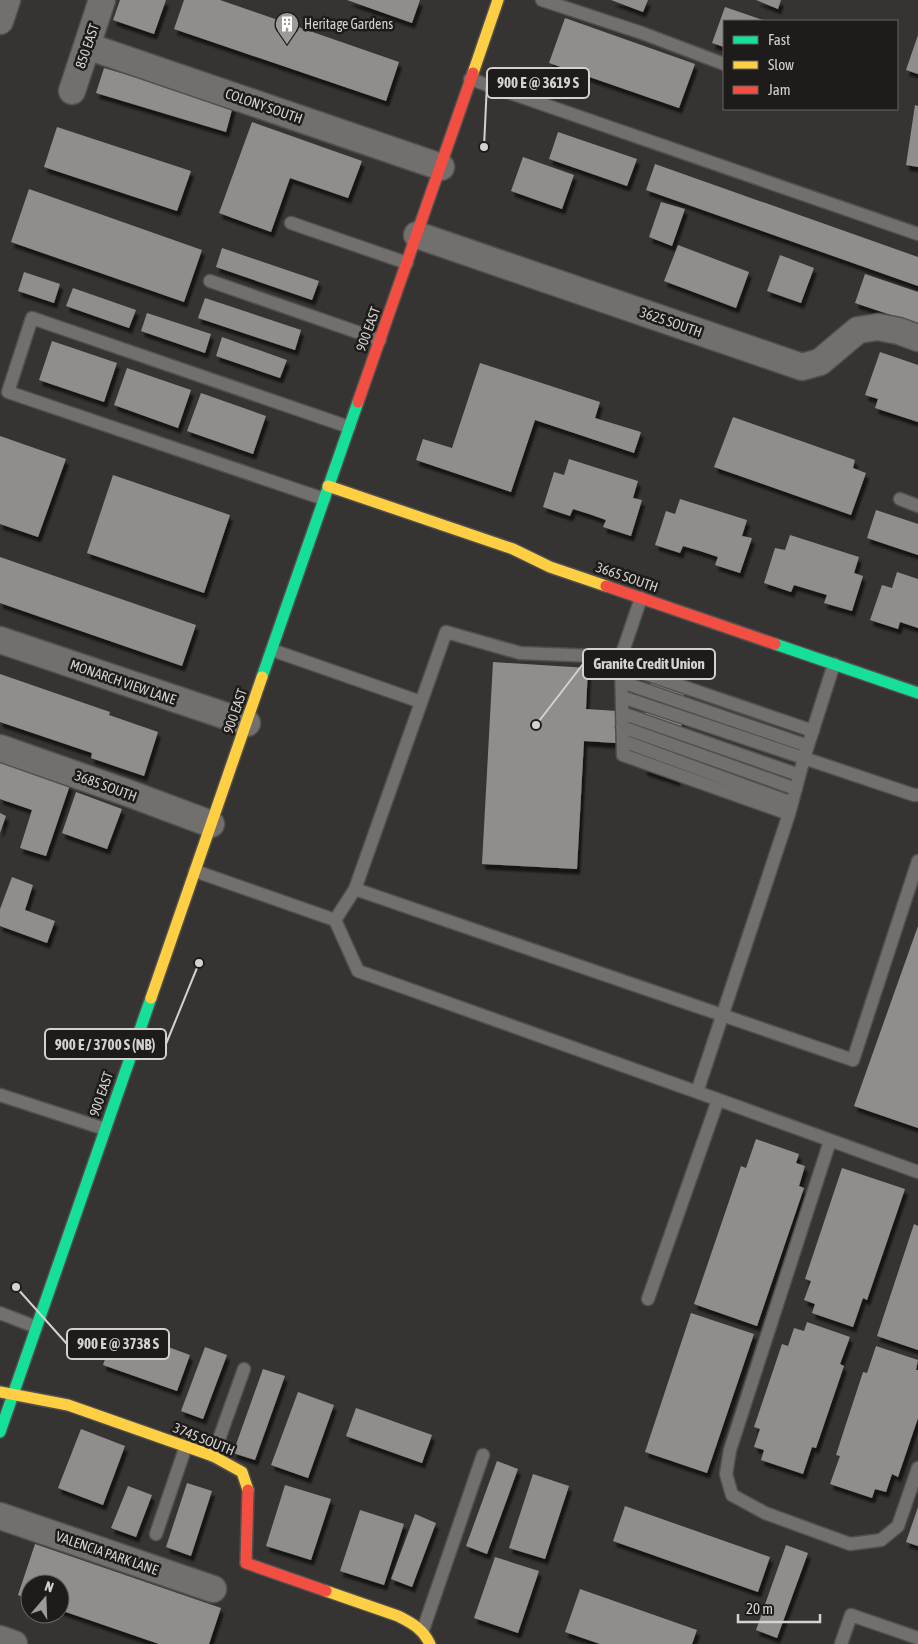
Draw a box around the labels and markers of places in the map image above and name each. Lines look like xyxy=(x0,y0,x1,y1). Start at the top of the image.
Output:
building icon: Heritage Gardens xyxy=(274,11,300,45)
place label: Heritage Gardens xyxy=(304,16,393,32)
callout: 900 E @ 3619 S xyxy=(487,68,589,98)
callout: Granite Credit Union xyxy=(583,649,715,679)
callout: 900 E / 3700 S (NB) xyxy=(45,1029,166,1059)
callout: 900 E @ 3738 S xyxy=(67,1329,169,1359)

